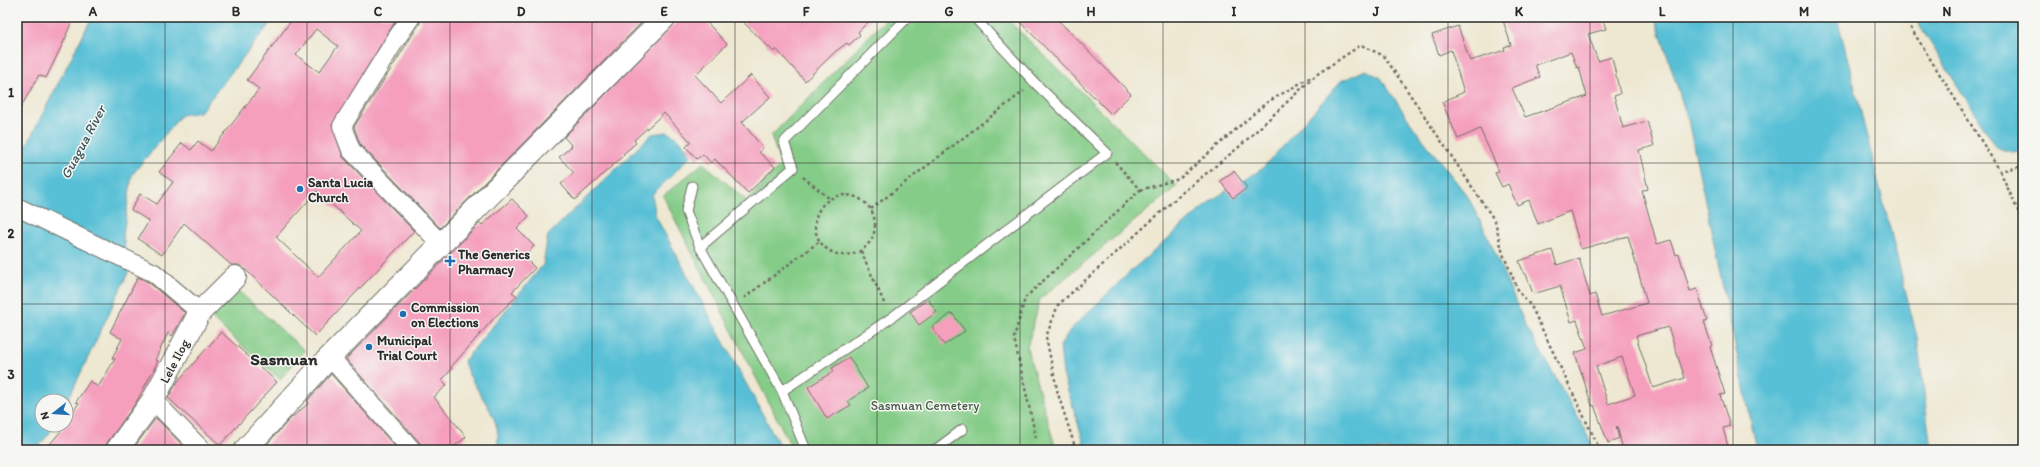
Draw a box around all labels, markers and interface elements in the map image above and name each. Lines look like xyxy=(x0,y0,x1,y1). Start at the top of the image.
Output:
text: A xyxy=(88,4,98,19)
text: B xyxy=(232,4,241,19)
text: C xyxy=(374,4,383,19)
text: D xyxy=(517,4,526,19)
text: E xyxy=(660,4,668,19)
text: F xyxy=(803,4,810,19)
text: G xyxy=(945,4,954,19)
text: H xyxy=(1087,4,1096,19)
text: I xyxy=(1232,4,1237,19)
text: J xyxy=(1372,4,1380,19)
text: K xyxy=(1515,4,1524,19)
text: L xyxy=(1659,4,1666,19)
text: M xyxy=(1799,4,1809,19)
text: N xyxy=(1943,4,1952,19)
text: 1 xyxy=(8,85,14,100)
water label: Guagua River xyxy=(57,101,111,182)
place label: Santa Lucia Church xyxy=(308,175,374,205)
marker: Santa Lucia Church xyxy=(295,184,305,194)
text: 2 xyxy=(8,226,15,241)
place label: The Generics Pharmacy xyxy=(457,247,530,278)
marker: The Generics Pharmacy xyxy=(445,256,455,266)
place label: Commission on Elections xyxy=(411,300,480,330)
marker: Commission on Elections xyxy=(398,309,408,319)
place label: Municipal Trial Court xyxy=(376,333,437,363)
street label: Lele Ilog xyxy=(157,337,192,386)
marker: Municipal Trial Court xyxy=(364,342,374,352)
district label: Sasmuan xyxy=(250,349,318,369)
text: 3 xyxy=(7,367,15,382)
north arrow xyxy=(34,393,74,433)
park label: Sasmuan Cemetery xyxy=(871,398,979,413)
text: N xyxy=(38,410,52,421)

